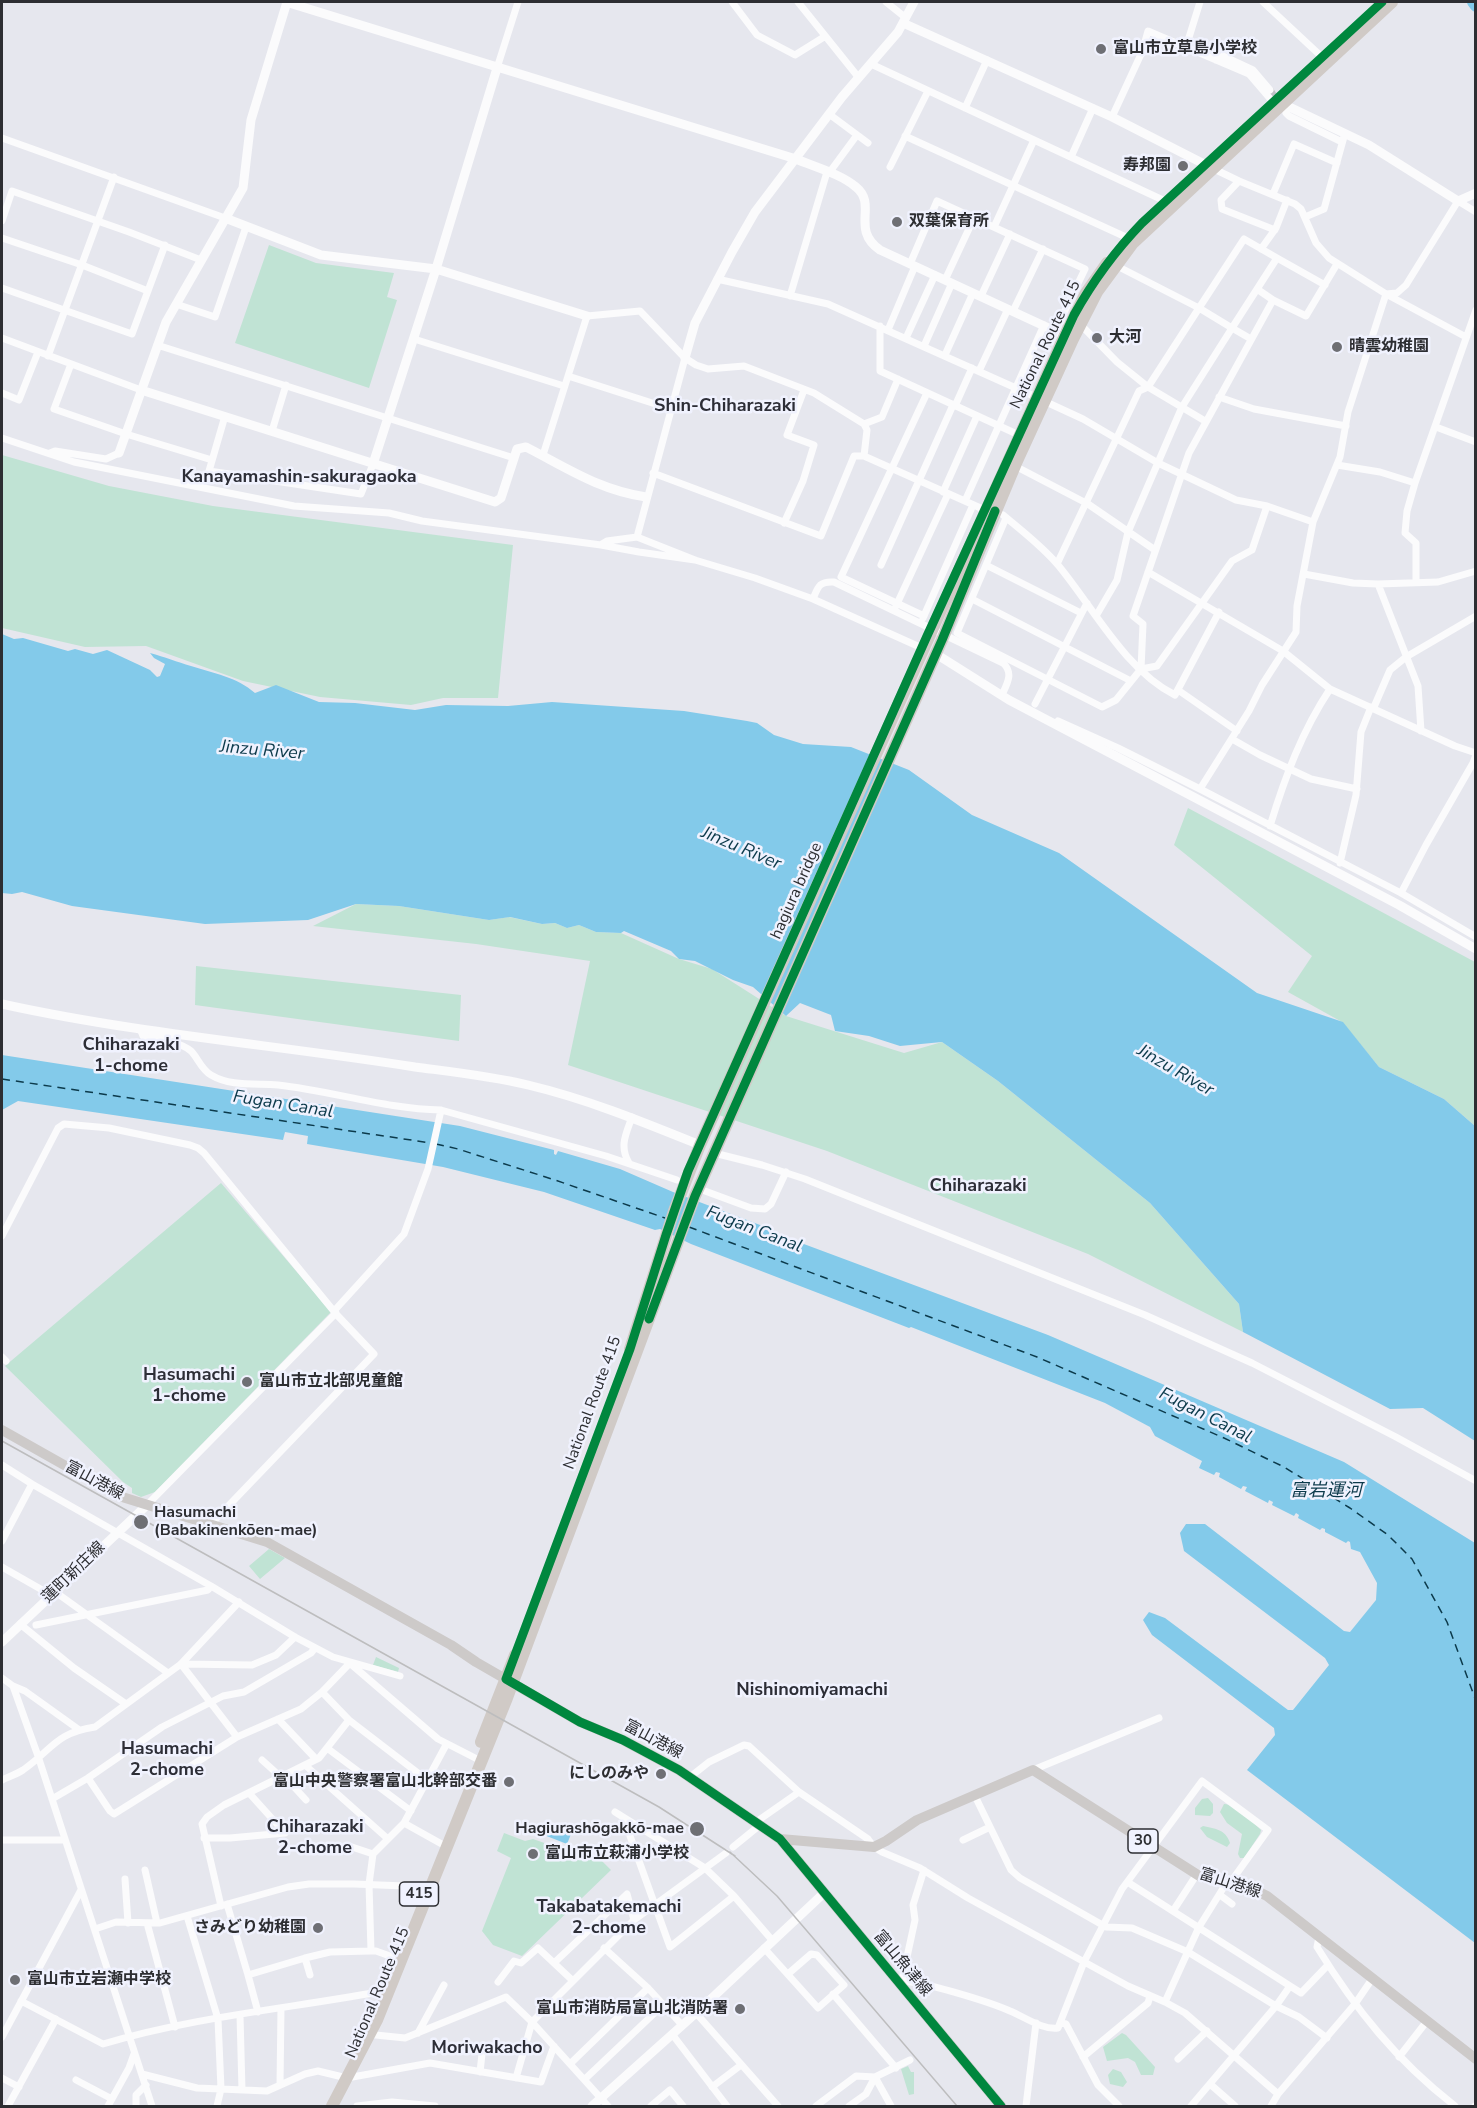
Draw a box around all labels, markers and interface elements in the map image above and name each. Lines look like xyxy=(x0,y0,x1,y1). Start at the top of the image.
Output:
place label: 富山市立草島小学校 xyxy=(1113,39,1257,59)
marker: 富山市立草島小学校 xyxy=(1094,42,1108,56)
place label: 寿邦園 xyxy=(1123,156,1171,176)
marker: 寿邦園 xyxy=(1176,159,1190,173)
place label: 双葉保育所 xyxy=(909,212,989,232)
marker: 双葉保育所 xyxy=(890,215,904,229)
street label: National Route 415 xyxy=(1007,278,1085,412)
place label: 大河 xyxy=(1109,328,1141,348)
marker: 大河 xyxy=(1090,331,1104,345)
place label: 晴雲幼稚園 xyxy=(1349,337,1429,357)
marker: 晴雲幼稚園 xyxy=(1330,340,1344,354)
district label: Shin-Chiharazaki xyxy=(654,396,796,418)
district label: Kanayamashin-sakuragaoka xyxy=(181,467,417,489)
water label: Jinzu River xyxy=(219,737,305,765)
water label: Jinzu River xyxy=(698,823,784,875)
street label: hagiura bridge xyxy=(767,840,827,942)
district label: Chiharazaki 1-chome xyxy=(82,1035,180,1078)
water label: Jinzu River xyxy=(1133,1040,1217,1102)
water label: Fugan Canal xyxy=(231,1086,335,1124)
district label: Chiharazaki xyxy=(929,1176,1027,1198)
water label: Fugan Canal xyxy=(703,1202,805,1258)
street label: National Route 415 xyxy=(560,1334,626,1472)
district label: Hasumachi 1-chome xyxy=(143,1365,235,1408)
place label: 富山市立北部児童館 xyxy=(259,1372,403,1392)
marker: 富山市立北部児童館 xyxy=(240,1375,254,1389)
water label: Fugan Canal xyxy=(1155,1383,1255,1449)
street label: 富山港線 xyxy=(61,1458,127,1504)
water label: 富岩運河 xyxy=(1290,1481,1362,1503)
place label: Hasumachi (Babakinenkōen-mae) xyxy=(154,1503,318,1541)
marker: Hasumachi (Babakinenkōen-mae) xyxy=(132,1513,150,1531)
street label: 蓮町新庄線 xyxy=(39,1538,109,1608)
district label: Nishinomiyamachi xyxy=(736,1680,888,1702)
street label: 富山港線 xyxy=(620,1717,686,1763)
district label: Hasumachi 2-chome xyxy=(121,1739,213,1782)
place label: にしのみや xyxy=(569,1764,649,1784)
marker: にしのみや xyxy=(654,1767,668,1781)
place label: 富山中央警察署富山北幹部交番 xyxy=(273,1772,497,1792)
marker: 富山中央警察署富山北幹部交番 xyxy=(502,1775,516,1789)
district label: Chiharazaki 2-chome xyxy=(266,1817,364,1860)
place label: Hagiurashōgakkō-mae xyxy=(515,1819,684,1839)
marker: Hagiurashōgakkō-mae xyxy=(688,1820,706,1838)
road number: 30 xyxy=(1128,1829,1158,1853)
place label: 富山市立萩浦小学校 xyxy=(545,1844,689,1864)
marker: 富山市立萩浦小学校 xyxy=(526,1847,540,1861)
street label: 富山港線 xyxy=(1197,1865,1263,1903)
road number: 415 xyxy=(400,1882,438,1906)
district label: Takabatakemachi 2-chome xyxy=(537,1897,681,1940)
place label: さみどり幼稚園 xyxy=(194,1918,306,1938)
marker: さみどり幼稚園 xyxy=(311,1921,325,1935)
street label: National Route 415 xyxy=(342,1925,414,2061)
street label: 富山魚津線 xyxy=(869,1927,935,2001)
place label: 富山市立岩瀬中学校 xyxy=(27,1970,171,1990)
marker: 富山市立岩瀬中学校 xyxy=(8,1973,22,1987)
place label: 富山市消防局富山北消防署 xyxy=(536,1999,728,2019)
marker: 富山市消防局富山北消防署 xyxy=(733,2002,747,2016)
district label: Moriwakacho xyxy=(431,2038,543,2060)

